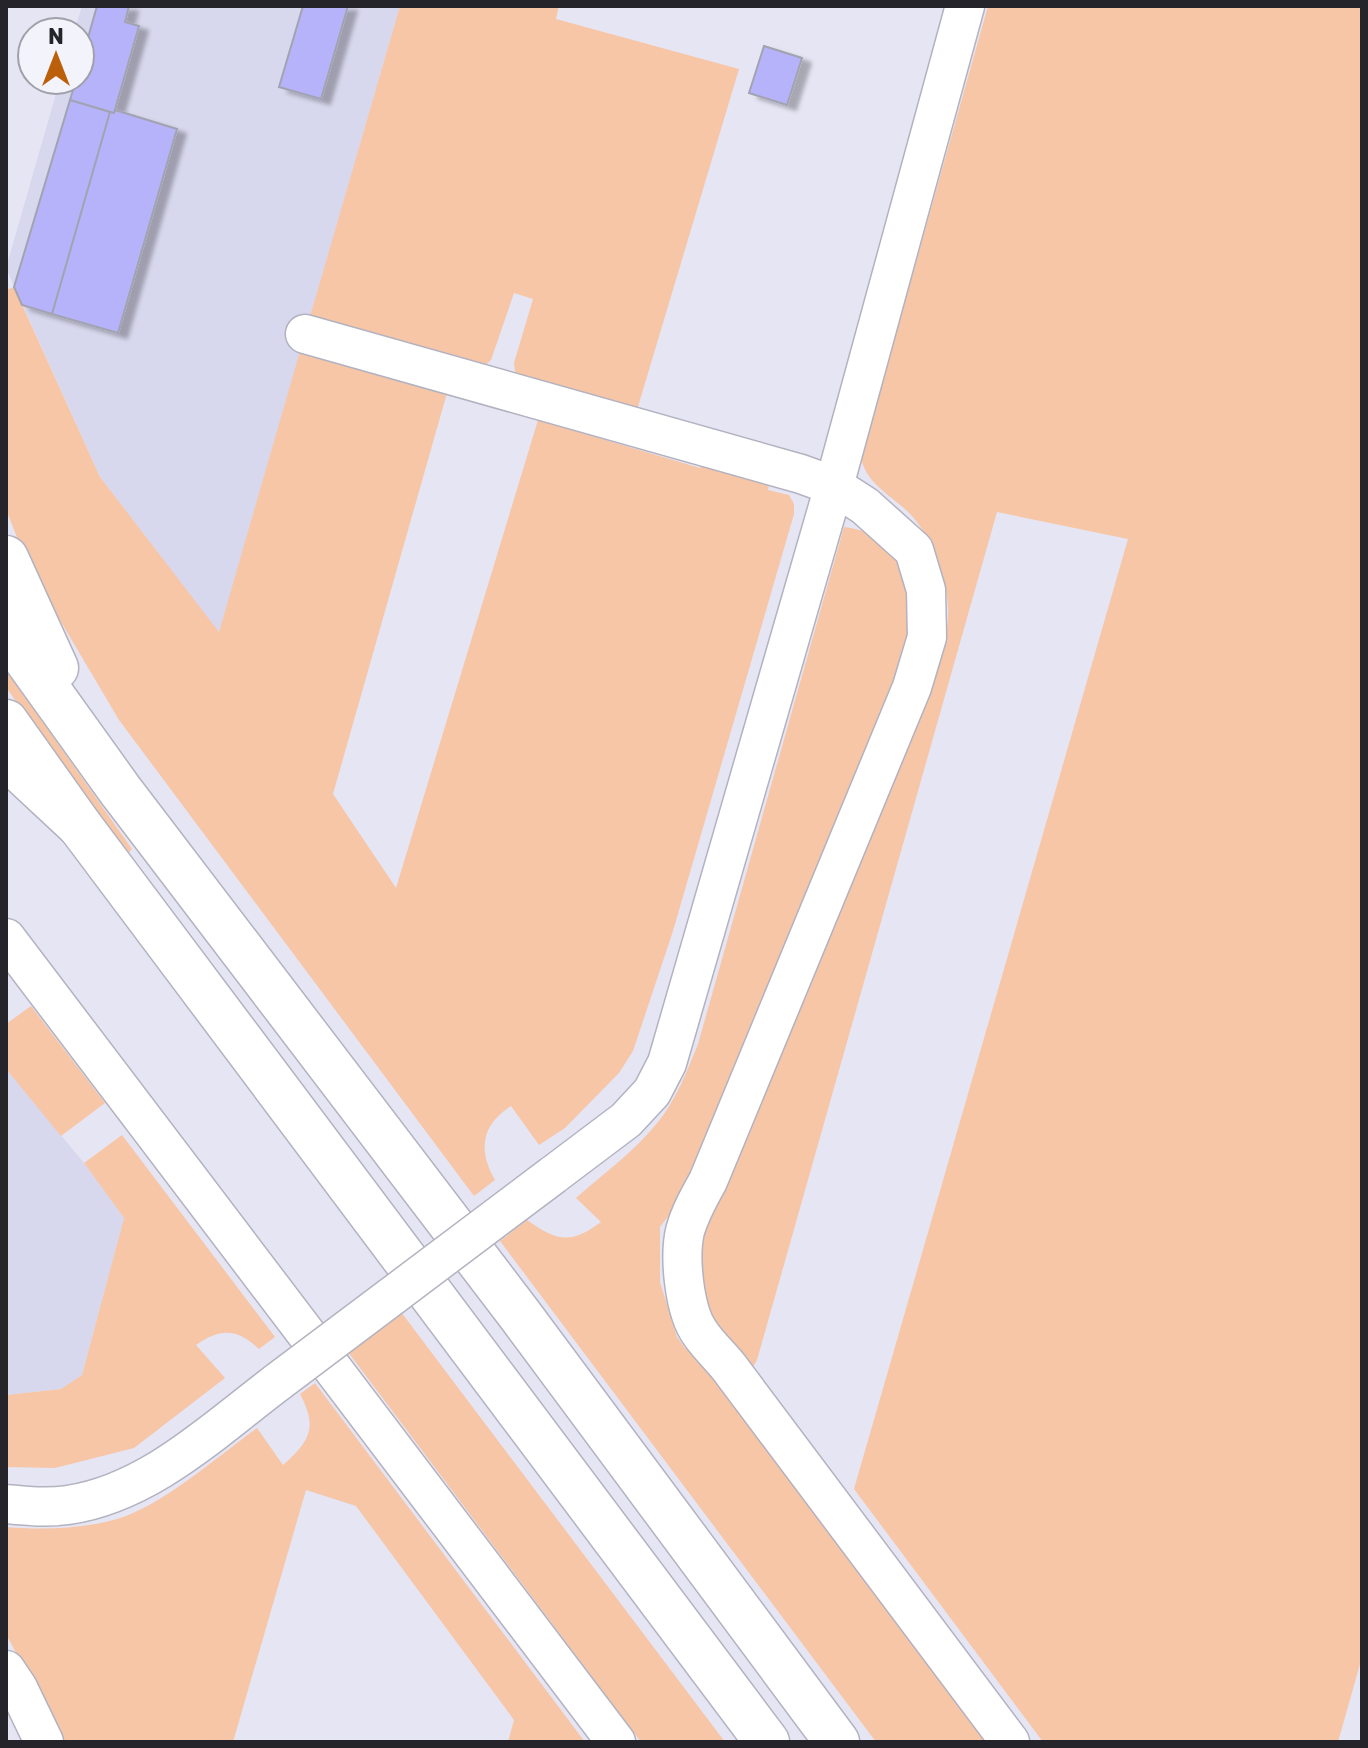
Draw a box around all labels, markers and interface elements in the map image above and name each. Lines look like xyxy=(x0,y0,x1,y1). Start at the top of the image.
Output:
north arrow xyxy=(16,16,96,96)
text: N xyxy=(48,23,64,50)

